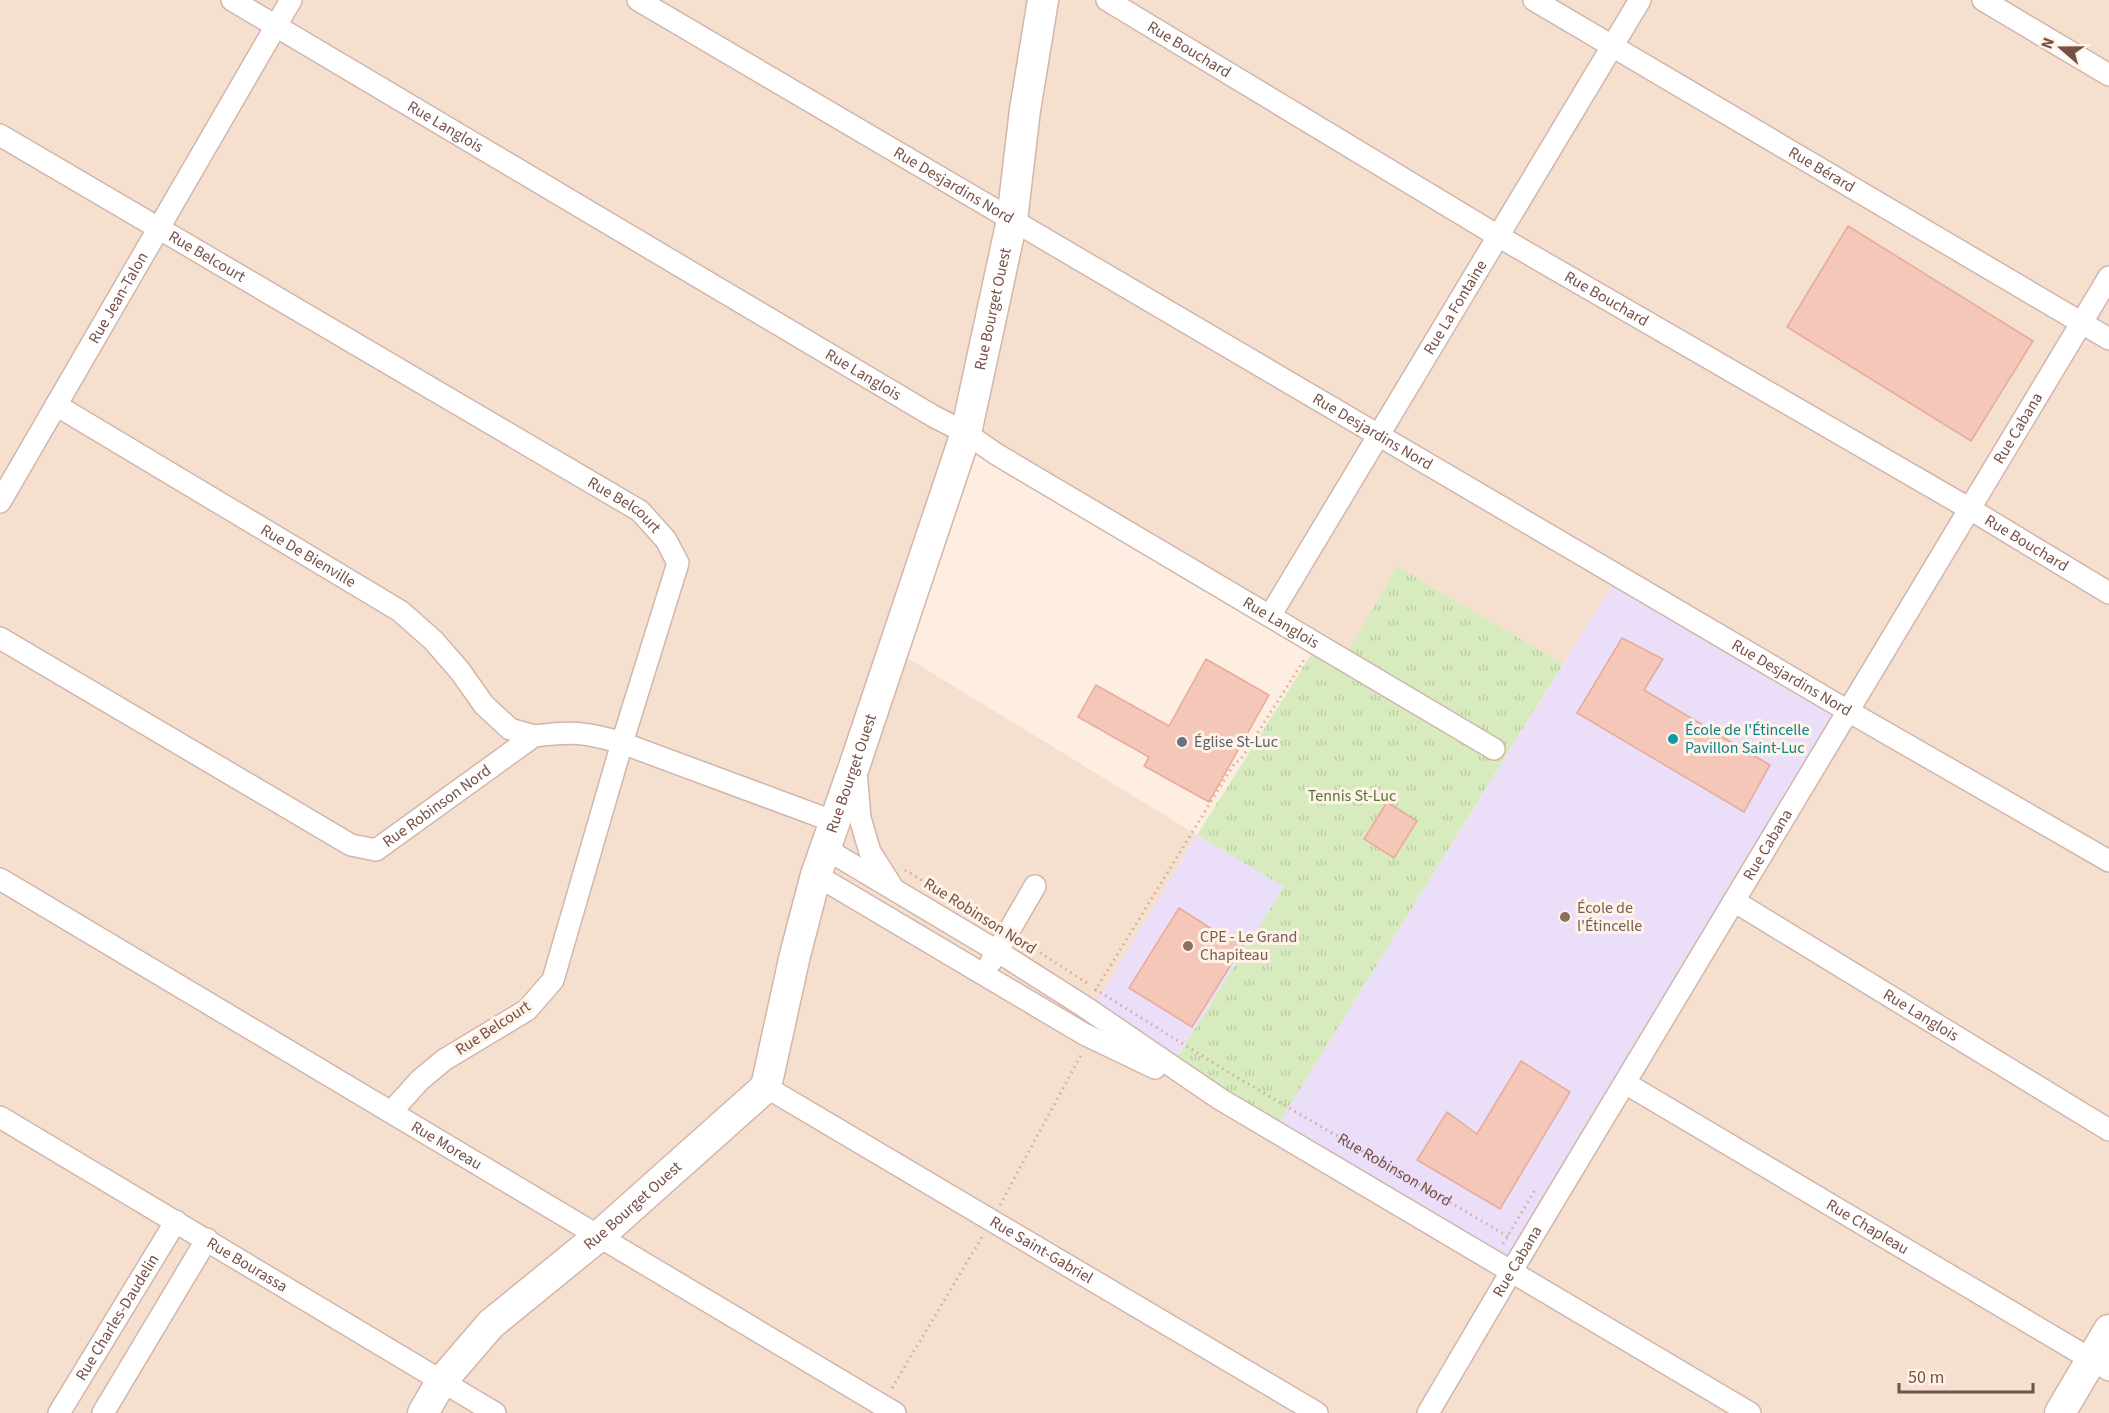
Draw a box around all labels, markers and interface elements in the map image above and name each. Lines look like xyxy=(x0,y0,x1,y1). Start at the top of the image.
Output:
street label: Rue Bouchard xyxy=(1143,16,1235,83)
north arrow xyxy=(2031,18,2091,78)
text: N xyxy=(2036,34,2060,52)
street label: Rue Langlois xyxy=(403,95,488,158)
street label: Rue Bérard xyxy=(1784,141,1859,198)
street label: Rue Desjardins Nord xyxy=(889,142,1018,229)
street label: Rue Belcourt xyxy=(164,225,250,288)
street label: Rue Bourget Ouest xyxy=(969,245,1017,372)
street label: Rue Jean-Talon xyxy=(83,248,154,348)
street label: Rue La Fontaine xyxy=(1418,256,1492,359)
street label: Rue Bouchard xyxy=(1560,266,1653,332)
street label: Rue Langlois xyxy=(821,343,906,406)
street label: Rue Desjardins Nord xyxy=(1308,388,1437,476)
street label: Rue Cabana xyxy=(1988,388,2048,468)
street label: Rue Belcourt xyxy=(583,472,666,539)
street label: Rue Bouchard xyxy=(1981,509,2073,577)
street label: Rue De Bienville xyxy=(256,519,360,593)
street label: Rue Langlois xyxy=(1239,592,1323,654)
street label: Rue Desjardins Nord xyxy=(1727,634,1856,722)
street label: Rue Bourget Ouest xyxy=(821,710,882,836)
place label: École de l'Étincelle Pavillon Saint-Luc xyxy=(1685,719,1809,759)
place label: Église St-Luc xyxy=(1194,731,1278,753)
marker: École de l'Étincelle Pavillon Saint-Luc xyxy=(1666,732,1680,746)
marker: Église St-Luc xyxy=(1175,735,1189,749)
street label: Rue Robinson Nord xyxy=(378,759,496,853)
park label: Tennis St-Luc xyxy=(1308,785,1396,807)
street label: Rue Cabana xyxy=(1738,805,1798,885)
street label: Rue Robinson Nord xyxy=(920,873,1040,959)
place label: École de l'Étincelle xyxy=(1577,897,1642,937)
marker: École de l'Étincelle xyxy=(1558,910,1572,924)
place label: CPE - Le Grand Chapiteau xyxy=(1200,926,1297,966)
marker: CPE - Le Grand Chapiteau xyxy=(1181,939,1195,953)
street label: Rue Langlois xyxy=(1879,984,1963,1047)
street label: Rue Belcourt xyxy=(451,995,535,1061)
street label: Rue Moreau xyxy=(407,1116,486,1175)
street label: Rue Robinson Nord xyxy=(1333,1128,1456,1212)
street label: Rue Bourget Ouest xyxy=(579,1156,687,1255)
street label: Rue Chapleau xyxy=(1822,1194,1913,1260)
street label: Rue Saint-Gabriel xyxy=(986,1211,1097,1289)
street label: Rue Cabana xyxy=(1488,1222,1547,1301)
street label: Rue Bourassa xyxy=(203,1232,292,1297)
street label: Rue Charles-Daudelin xyxy=(70,1250,164,1385)
scale bar xyxy=(1899,1356,2032,1394)
text: 50 m xyxy=(1908,1365,1944,1390)

